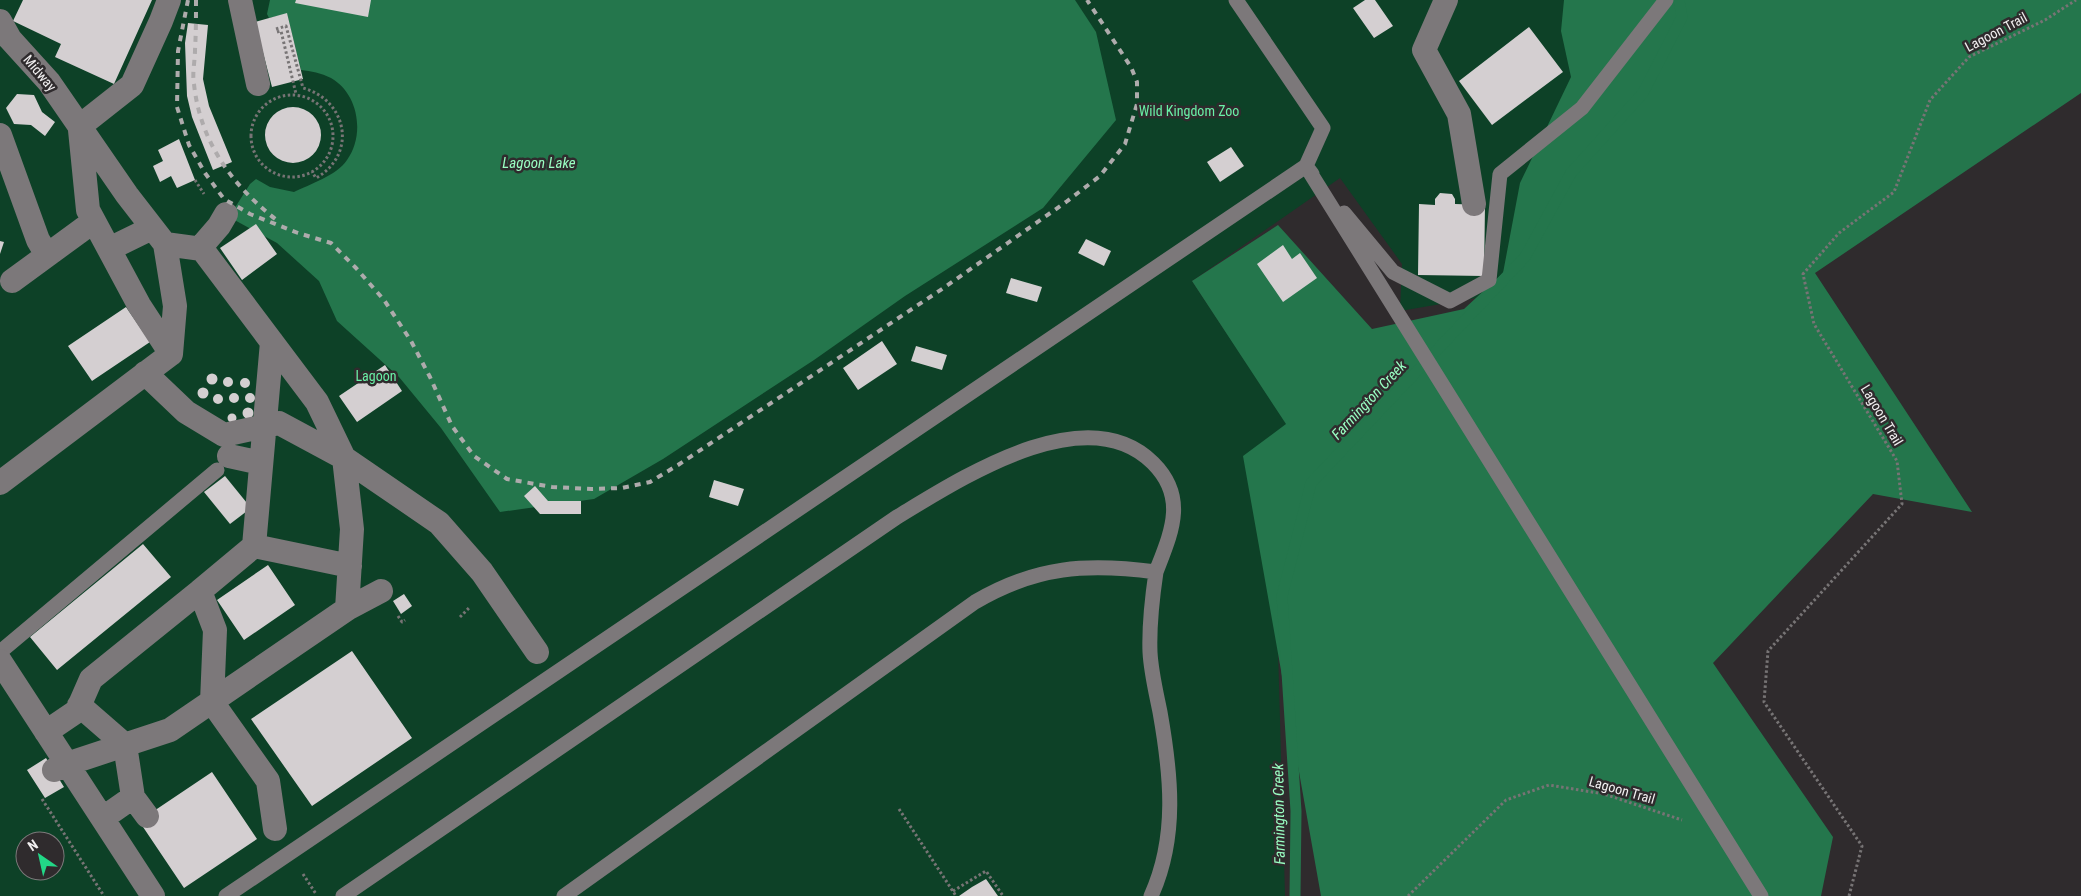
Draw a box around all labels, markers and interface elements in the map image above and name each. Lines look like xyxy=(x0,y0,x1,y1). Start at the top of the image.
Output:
street label: Lagoon Trail xyxy=(1962,9,2030,55)
street label: Midway xyxy=(20,52,60,94)
park label: Wild Kingdom Zoo xyxy=(1139,103,1239,119)
water label: Lagoon Lake xyxy=(502,154,576,172)
water label: Farmington Creek xyxy=(1328,356,1410,443)
park label: Lagoon xyxy=(355,368,397,384)
street label: Lagoon Trail xyxy=(1858,382,1906,448)
water label: Farmington Creek xyxy=(1269,763,1289,865)
street label: Lagoon Trail xyxy=(1587,773,1657,807)
north arrow xyxy=(15,831,65,881)
text: N xyxy=(25,836,41,854)

